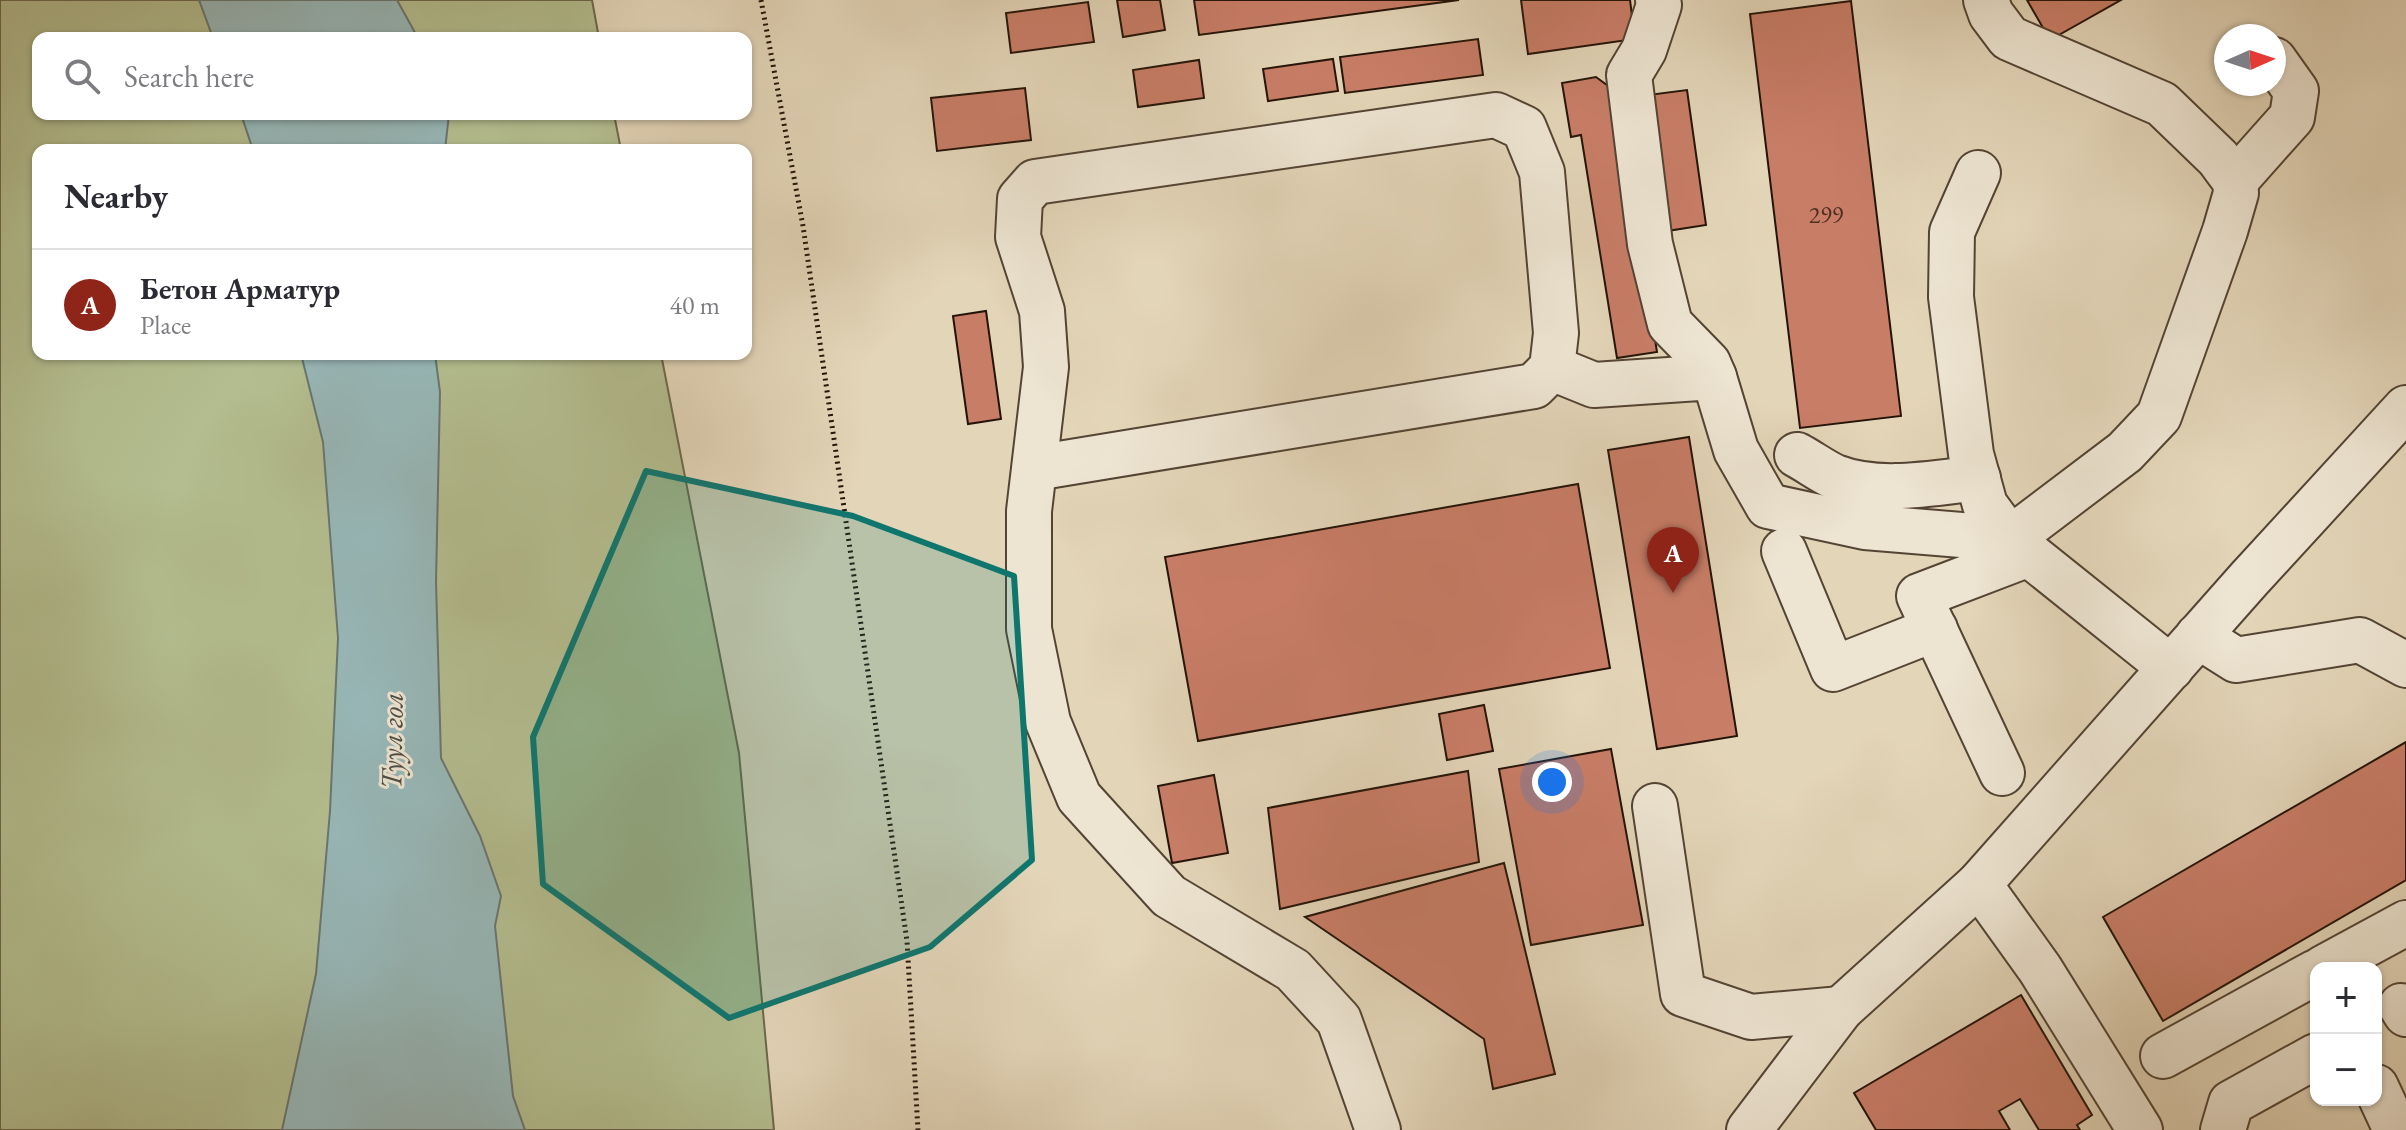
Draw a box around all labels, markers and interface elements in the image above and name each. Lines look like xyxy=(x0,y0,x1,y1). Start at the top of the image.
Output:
north arrow xyxy=(2214,24,2286,96)
search box xyxy=(32,32,752,120)
icon: search xyxy=(60,54,104,98)
text: Search here xyxy=(124,57,254,96)
text: Nearby xyxy=(64,174,168,218)
house number: 299 xyxy=(1809,199,1844,230)
text: Бетон Арматур xyxy=(140,269,340,308)
text: A xyxy=(81,288,99,322)
text: 40 m xyxy=(670,288,720,322)
text: Place xyxy=(140,308,191,342)
pin: A xyxy=(1647,527,1699,593)
water label: Туул гол xyxy=(371,692,412,790)
your location xyxy=(1532,762,1572,802)
map controls xyxy=(2310,962,2382,1106)
button: + xyxy=(2310,962,2382,1034)
button: − xyxy=(2310,1034,2382,1106)

